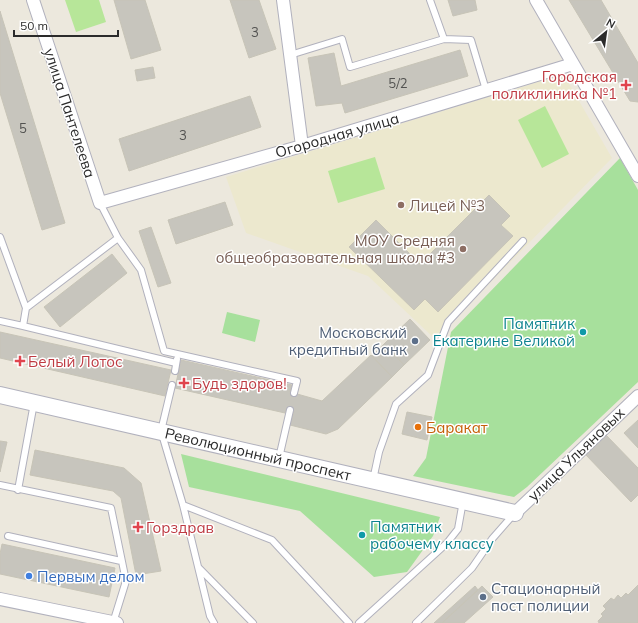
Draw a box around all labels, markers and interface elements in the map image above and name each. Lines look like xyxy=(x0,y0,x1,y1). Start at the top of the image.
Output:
scale bar xyxy=(14,12,118,38)
north arrow xyxy=(586,12,626,52)
text: N xyxy=(604,15,618,31)
text: 50 m xyxy=(20,18,48,33)
house number: 3 xyxy=(251,24,259,40)
street label: улица Пантелеева xyxy=(40,46,100,180)
place label: Городская поликлиника №1 xyxy=(492,67,617,103)
house number: 5/2 xyxy=(388,75,408,91)
marker: Городская поликлиника №1 xyxy=(620,79,632,91)
street label: Огородная улица xyxy=(273,108,401,162)
house number: 5 xyxy=(19,120,27,136)
house number: 3 xyxy=(179,127,187,143)
place label: Лицей №3 xyxy=(409,196,485,215)
marker: Лицей №3 xyxy=(396,200,406,210)
place label: МОУ Средняя общеобразовательная школа #3 xyxy=(216,231,455,267)
marker: МОУ Средняя общеобразовательная школа #3 xyxy=(458,244,468,254)
place label: Памятник Екатерине Великой xyxy=(433,314,576,350)
place label: Московский кредитный банк xyxy=(289,323,408,359)
marker: Памятник Екатерине Великой xyxy=(578,327,588,337)
marker: Московский кредитный банк xyxy=(410,336,420,346)
place label: Белый Лотос xyxy=(28,352,123,371)
marker: Белый Лотос xyxy=(15,356,25,366)
place label: Будь здоров! xyxy=(192,374,287,393)
marker: Будь здоров! xyxy=(179,378,189,388)
street label: улица Ульяновых xyxy=(524,403,628,505)
place label: Баракат xyxy=(426,418,488,437)
marker: Баракат xyxy=(413,422,423,432)
street label: Революционный проспект xyxy=(163,423,353,485)
place label: Памятник рабочему классу xyxy=(370,517,494,553)
place label: Горздрав xyxy=(146,518,214,537)
marker: Горздрав xyxy=(133,522,143,532)
marker: Памятник рабочему классу xyxy=(357,530,367,540)
place label: Первым делом xyxy=(37,567,145,586)
marker: Первым делом xyxy=(24,571,34,581)
place label: Стационарный пост полиции xyxy=(491,579,600,615)
marker: Стационарный пост полиции xyxy=(478,592,488,602)

